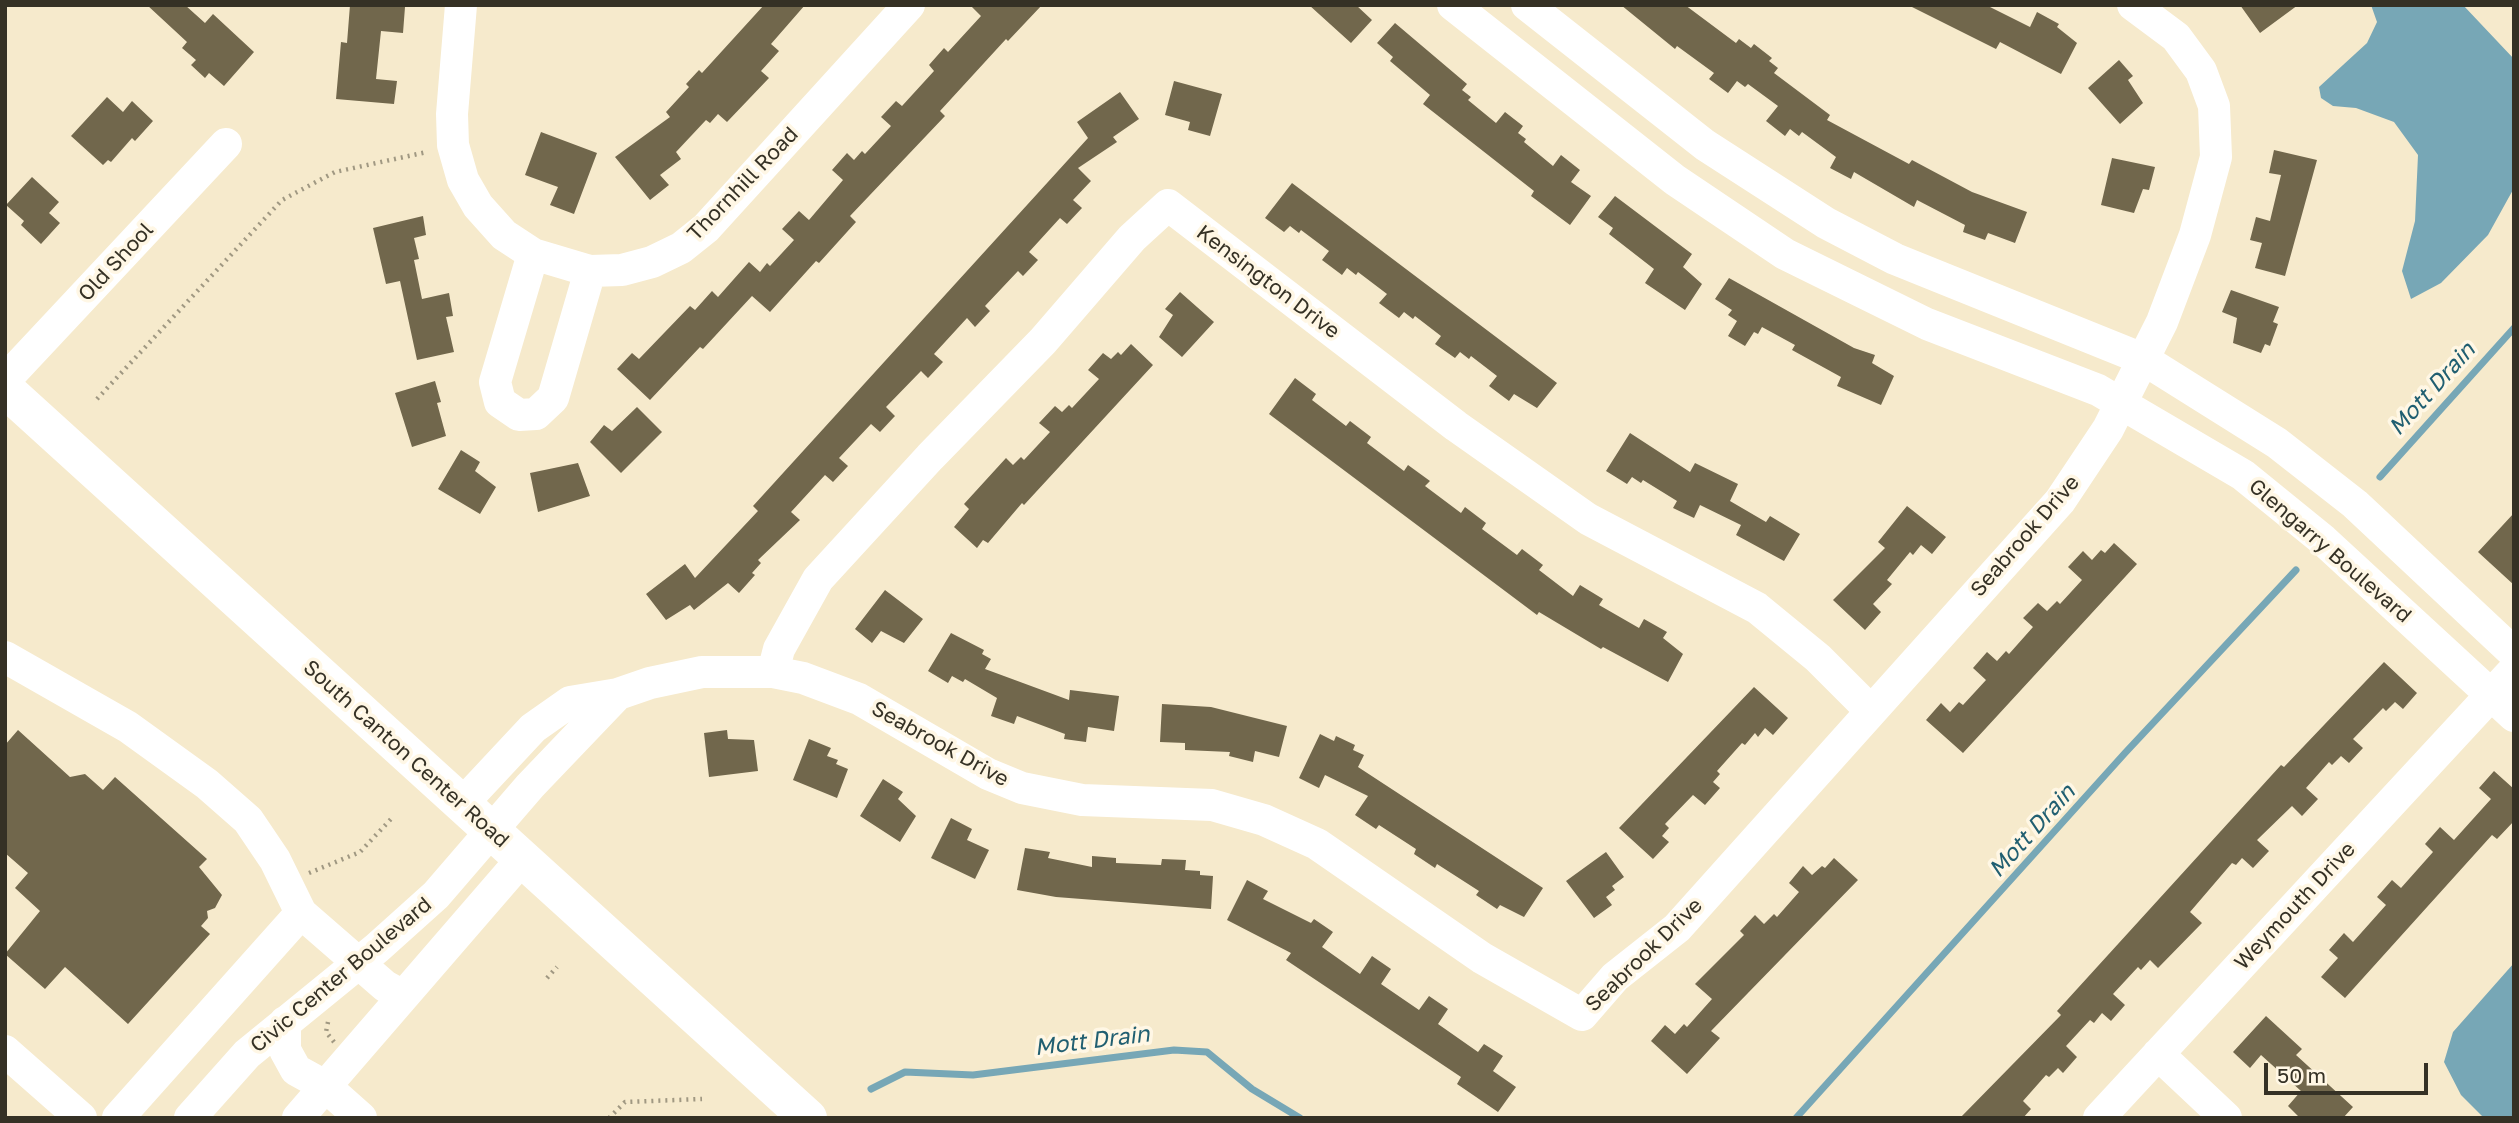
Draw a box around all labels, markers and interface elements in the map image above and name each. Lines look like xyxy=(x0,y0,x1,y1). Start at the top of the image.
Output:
street label: Thornhill Road xyxy=(682,122,804,246)
street label: Old Shool xyxy=(73,217,159,307)
street label: Kensington Drive xyxy=(1191,220,1345,344)
water label: Mott Drain xyxy=(2383,337,2481,441)
street label: Seabrook Drive xyxy=(1965,470,2085,602)
street label: Glengarry Boulevard xyxy=(2244,474,2416,628)
street label: South Canton Center Road xyxy=(298,655,514,853)
street label: Seabrook Drive xyxy=(867,696,1013,792)
water label: Mott Drain xyxy=(1983,779,2081,883)
street label: Weymouth Drive xyxy=(2229,837,2361,975)
street label: Civic Center Boulevard xyxy=(245,892,437,1058)
street label: Seabrook Drive xyxy=(1580,893,1708,1017)
water label: Mott Drain xyxy=(1033,1020,1151,1062)
scale bar xyxy=(2267,1050,2432,1094)
text: 50 m xyxy=(2277,1062,2326,1088)

